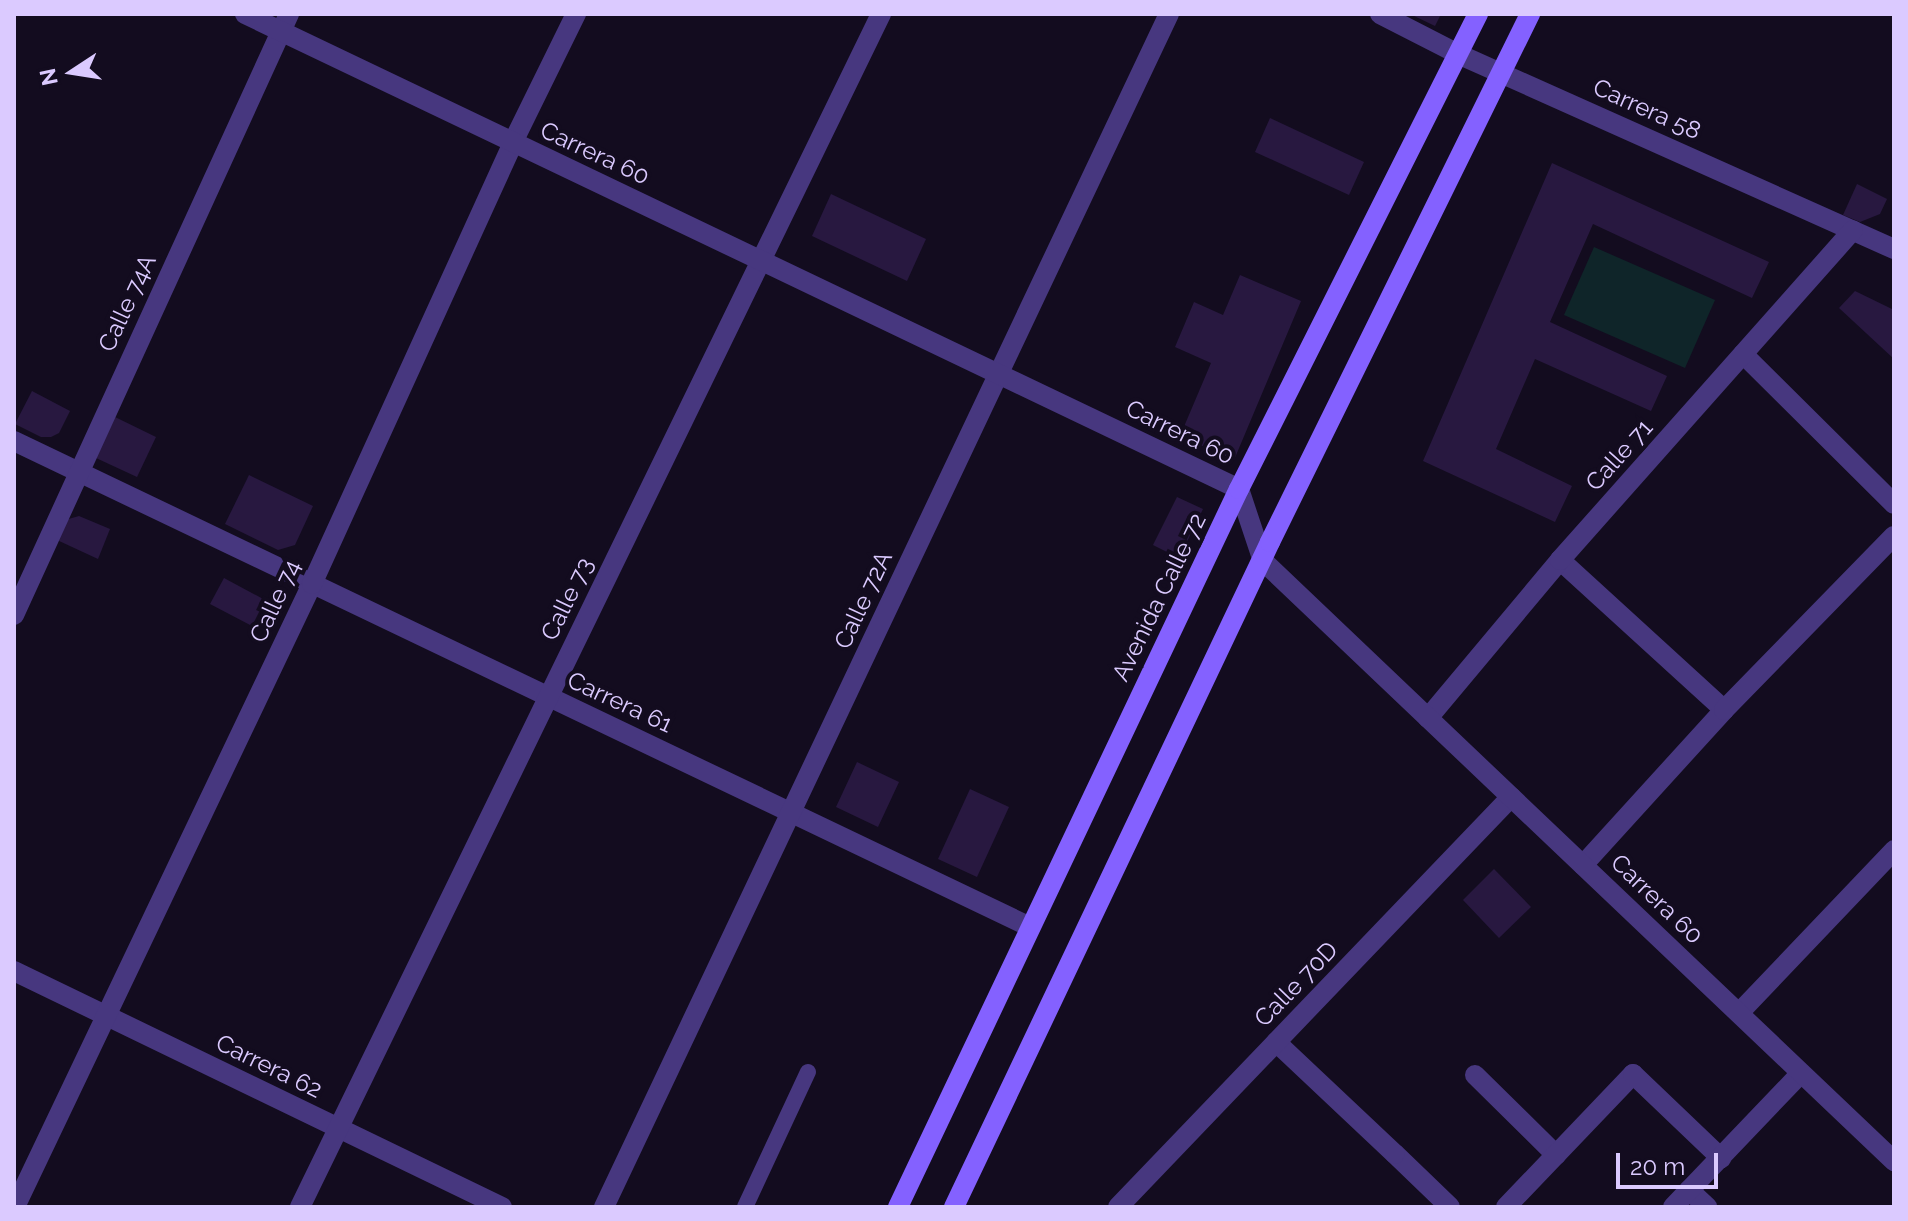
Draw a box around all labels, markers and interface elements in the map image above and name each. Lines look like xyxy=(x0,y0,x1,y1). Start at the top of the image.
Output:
north arrow xyxy=(32,32,112,112)
text: N xyxy=(34,66,63,88)
street label: Carrera 58 xyxy=(1589,72,1705,146)
street label: Carrera 60 xyxy=(536,115,654,191)
street label: Calle 74A xyxy=(92,250,162,356)
street label: Carrera 60 xyxy=(1121,393,1239,471)
street label: Calle 71 xyxy=(1580,413,1658,497)
street label: Avenida Calle 72 xyxy=(1106,508,1212,686)
street label: Calle 72A xyxy=(828,547,898,653)
street label: Calle 73 xyxy=(535,553,599,645)
street label: Calle 74 xyxy=(243,555,307,647)
street label: Carrera 61 xyxy=(563,665,677,739)
street label: Carrera 60 xyxy=(1605,848,1709,950)
street label: Calle 70D xyxy=(1248,935,1344,1033)
street label: Carrera 62 xyxy=(211,1028,327,1104)
scale bar xyxy=(1620,1137,1722,1187)
text: 20 m xyxy=(1630,1152,1685,1181)

